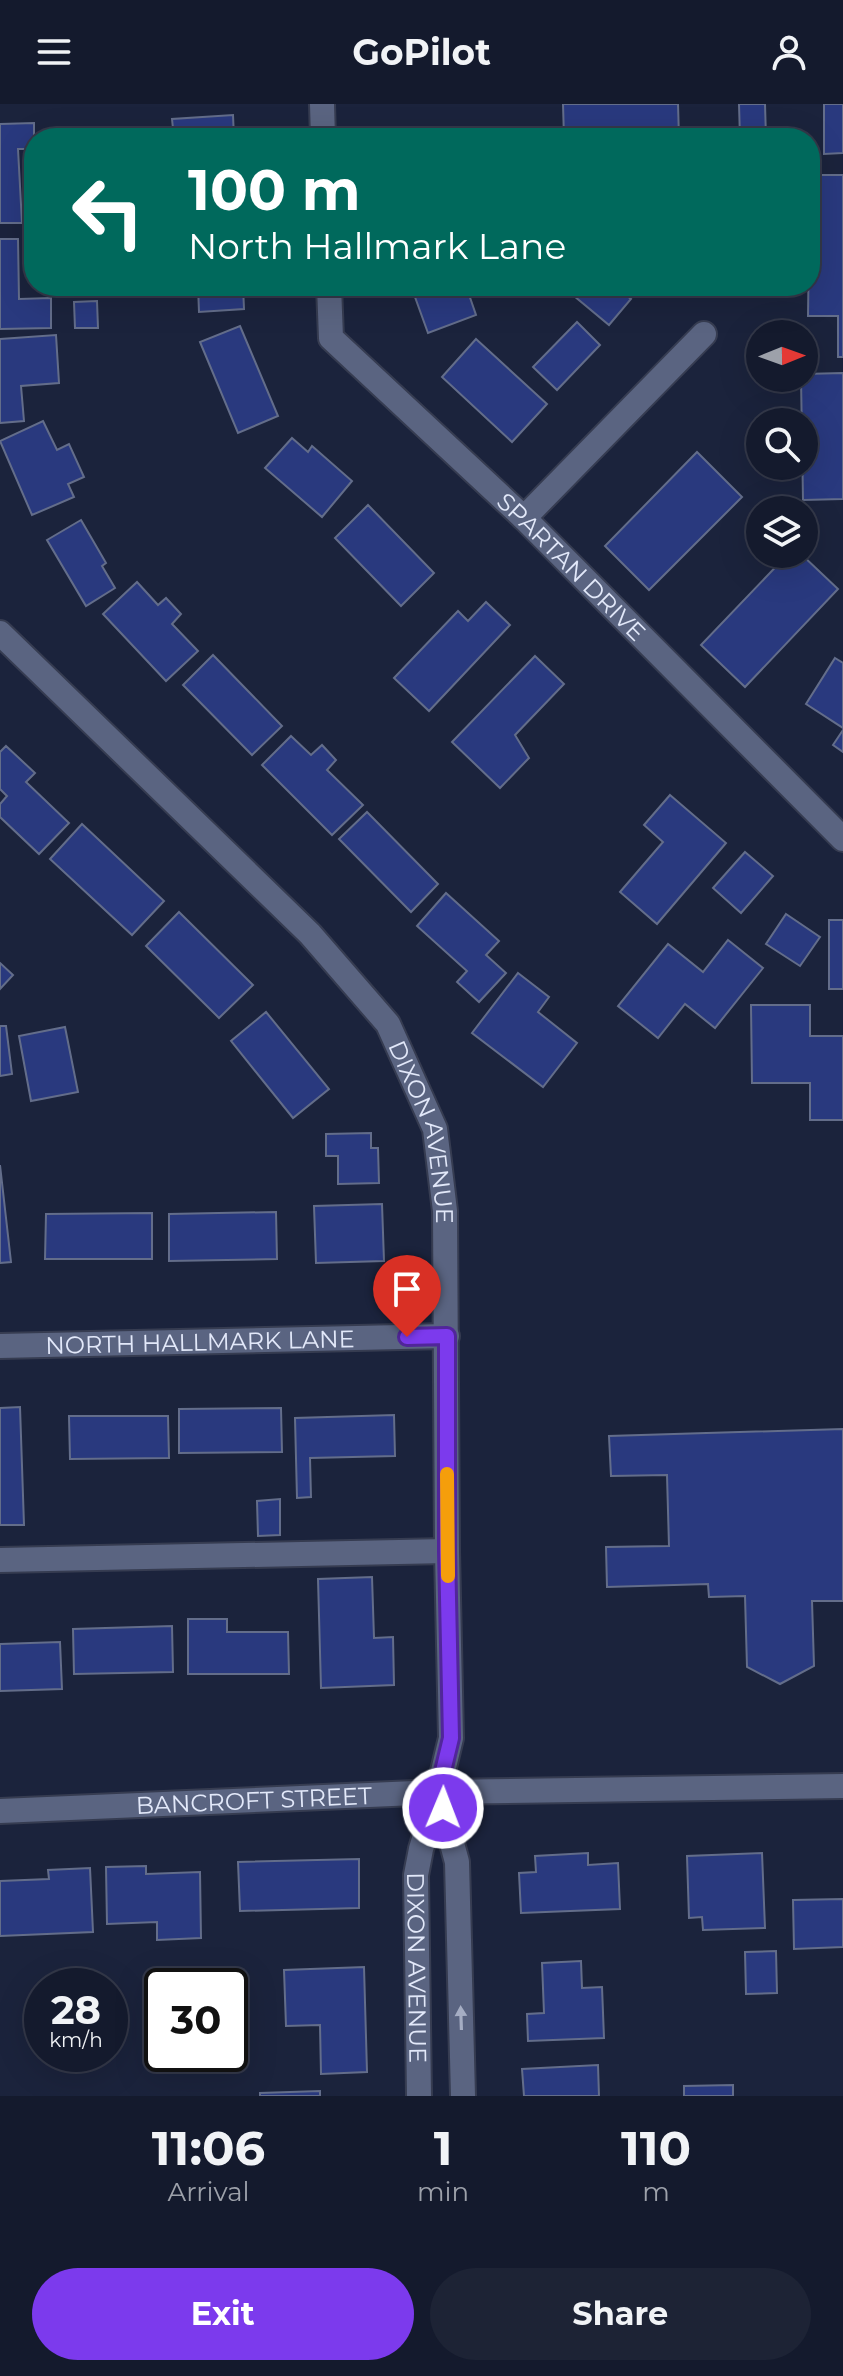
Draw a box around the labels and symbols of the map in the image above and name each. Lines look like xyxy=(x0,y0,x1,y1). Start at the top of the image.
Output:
north arrow xyxy=(746,320,818,392)
street label: SPARTAN DRIVE xyxy=(492,486,652,647)
street label: DIXON AVENUE xyxy=(383,1036,460,1224)
pin xyxy=(373,1255,441,1337)
street label: NORTH HALLMARK LANE xyxy=(45,1324,355,1359)
position arrow xyxy=(401,1766,485,1850)
street label: BANCROFT STREET xyxy=(135,1780,373,1820)
street label: DIXON AVENUE xyxy=(401,1872,433,2063)
speed limit sign: 30 xyxy=(144,1968,248,2072)
one-way arrow xyxy=(455,2005,467,2030)

